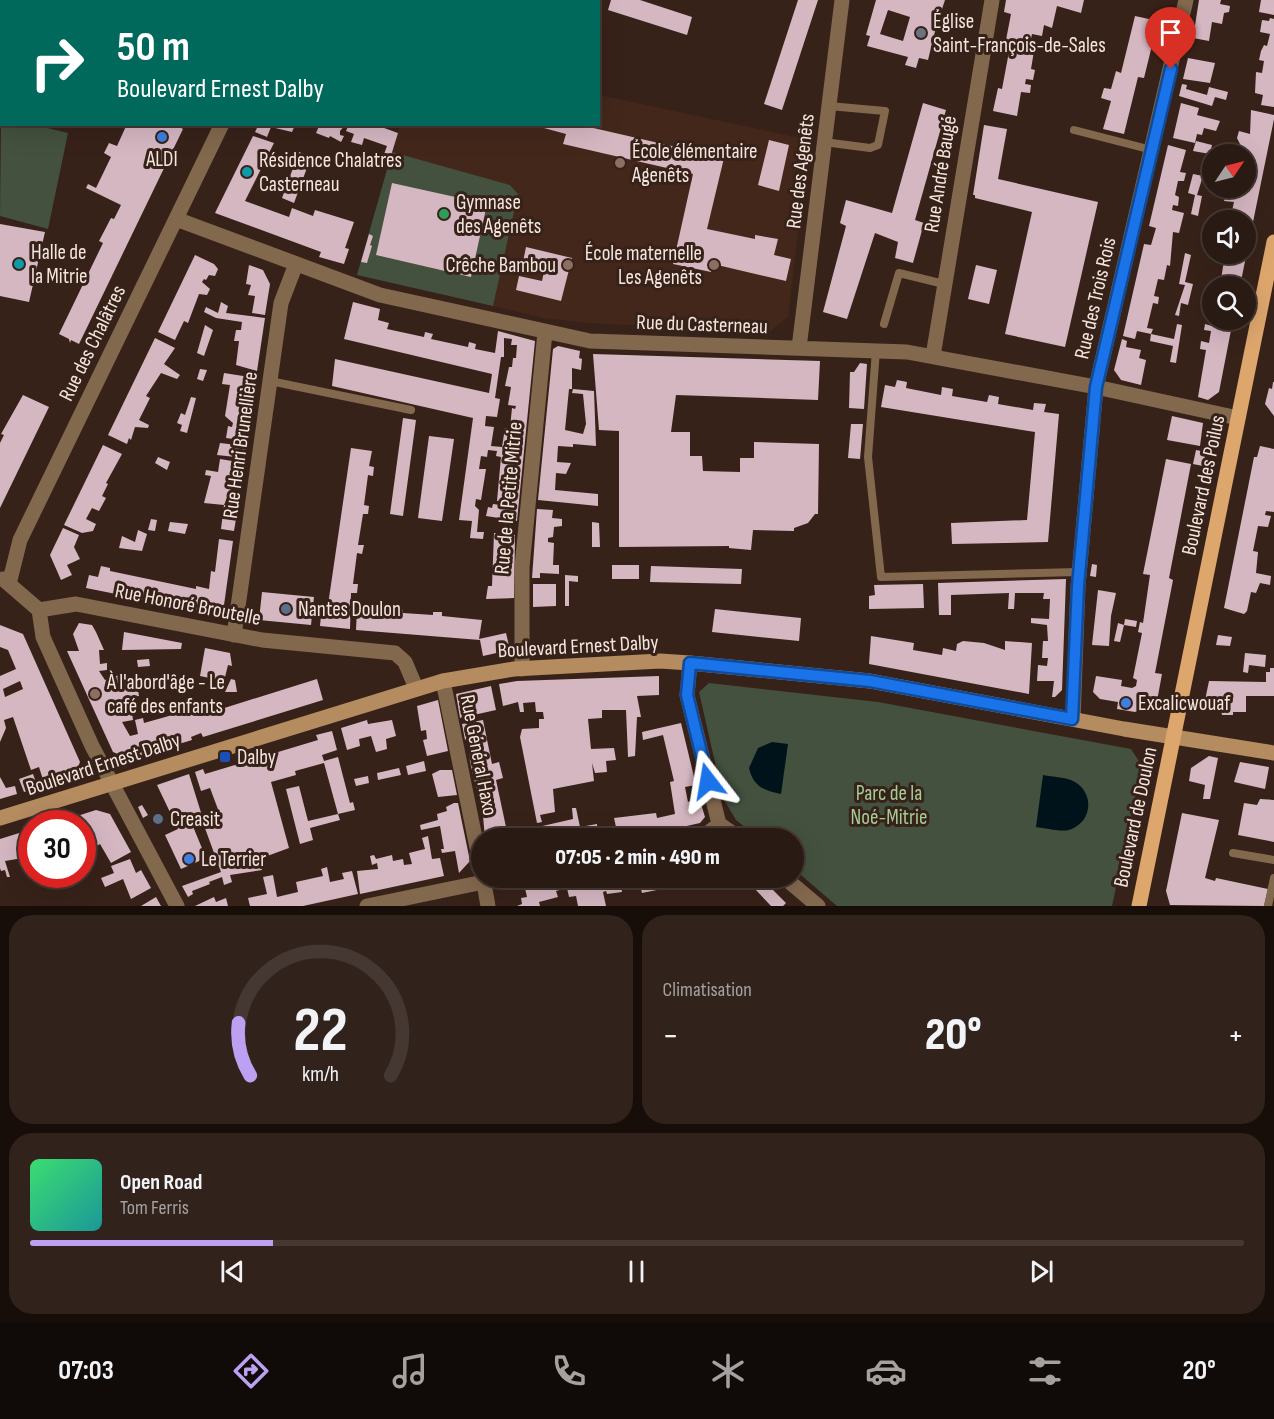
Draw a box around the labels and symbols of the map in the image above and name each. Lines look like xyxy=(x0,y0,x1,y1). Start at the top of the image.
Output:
pin xyxy=(1145,7,1196,69)
place label: Église Saint-François-de-Sales xyxy=(933,9,1106,58)
marker: Église Saint-François-de-Sales xyxy=(914,26,928,40)
street label: Rue des Agenêts xyxy=(781,112,820,230)
street label: Rue André Baugé xyxy=(919,114,962,234)
marker: ALDI xyxy=(155,130,169,144)
place label: École élémentaire Agenêts xyxy=(631,139,758,188)
north arrow xyxy=(1202,144,1256,198)
place label: ALDI xyxy=(145,147,178,172)
place label: Résidence Chalatres Casterneau xyxy=(259,148,402,197)
marker: École élémentaire Agenêts xyxy=(613,156,627,170)
marker: Résidence Chalatres Casterneau xyxy=(240,165,254,179)
place label: Gymnase des Agenêts xyxy=(456,190,541,239)
marker: Gymnase des Agenêts xyxy=(437,207,451,221)
street label: Rue des Trois Rois xyxy=(1069,235,1122,361)
place label: Halle de la Mitrie xyxy=(31,240,88,289)
place label: École maternelle Les Agenêts xyxy=(585,241,702,290)
place label: Crêche Bambou xyxy=(445,253,556,278)
marker: Halle de la Mitrie xyxy=(12,257,26,271)
marker: Crêche Bambou xyxy=(561,258,575,272)
marker: École maternelle Les Agenêts xyxy=(707,258,721,272)
street label: Rue des Chalâtres xyxy=(54,281,131,405)
street label: Rue du Casterneau xyxy=(636,310,768,339)
street label: Rue Henri Brunellière xyxy=(218,370,263,520)
street label: Boulevard des Poilus xyxy=(1176,413,1231,557)
street label: Rue de la Petite Mitrie xyxy=(489,421,528,575)
street label: Rue Honoré Broutelle xyxy=(113,578,263,631)
place label: Nantes Doulon xyxy=(298,597,401,622)
marker: Nantes Doulon xyxy=(279,602,293,616)
street label: Boulevard Ernest Dalby xyxy=(497,630,659,663)
place label: À l'abord'âge - Le café des enfants xyxy=(106,670,225,719)
marker: À l'abord'âge - Le café des enfants xyxy=(88,687,102,701)
place label: Excalicwouaf xyxy=(1138,691,1231,716)
street label: Rue Général Haxo xyxy=(455,693,502,818)
marker: Excalicwouaf xyxy=(1119,696,1133,710)
street label: Boulevard Ernest Dalby xyxy=(23,728,184,801)
place label: Dalby xyxy=(237,745,276,770)
street label: Boulevard de Doulon xyxy=(1108,745,1163,889)
position arrow xyxy=(676,749,740,813)
marker: Dalby xyxy=(218,750,232,764)
park label: Parc de la Noé-Mitrie xyxy=(851,781,927,830)
place label: Creasit xyxy=(170,807,220,832)
speed limit sign: 30 xyxy=(18,810,96,888)
marker: Creasit xyxy=(151,812,165,826)
place label: Le Terrier xyxy=(201,847,266,872)
marker: Le Terrier xyxy=(182,852,196,866)

